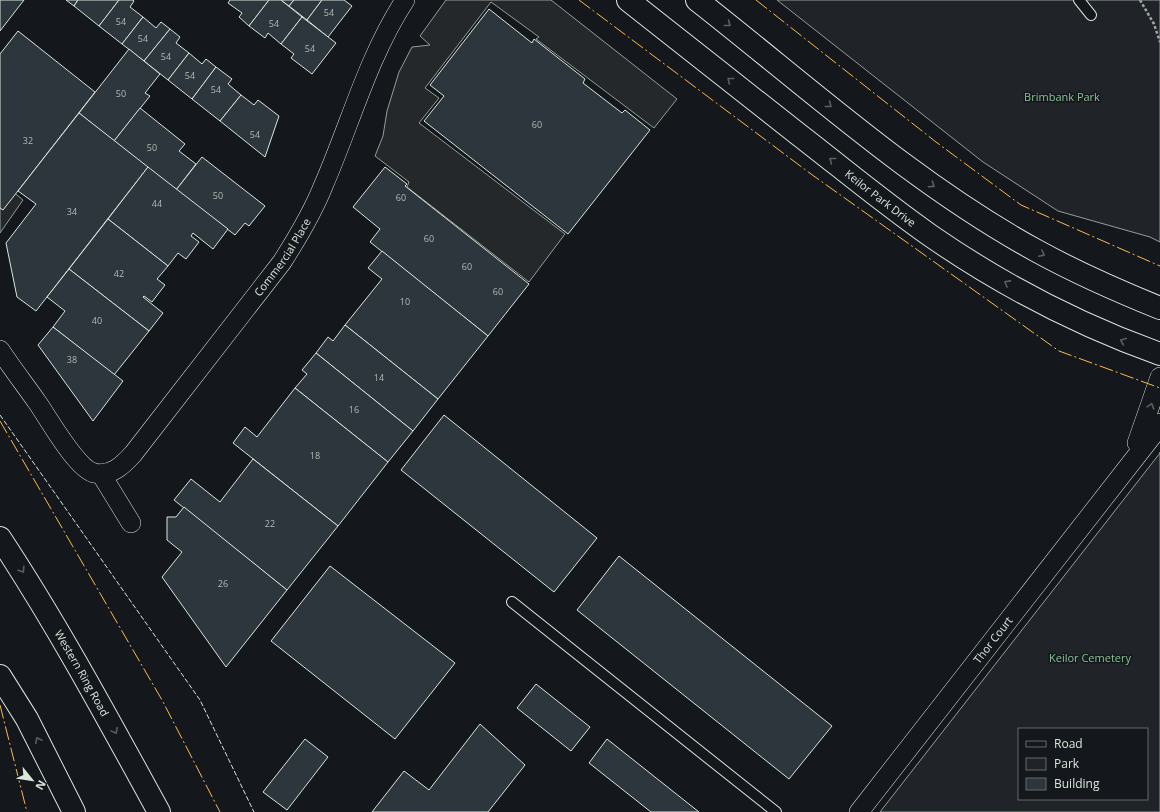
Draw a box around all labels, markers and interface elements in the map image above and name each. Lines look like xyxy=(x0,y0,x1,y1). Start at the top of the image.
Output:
house number: 54 xyxy=(324,6,334,19)
house number: 54 xyxy=(116,15,126,28)
house number: 54 xyxy=(269,17,279,30)
one-way arrow xyxy=(723,20,730,27)
house number: 54 xyxy=(138,32,148,45)
house number: 54 xyxy=(305,42,315,55)
house number: 54 xyxy=(161,50,171,63)
house number: 54 xyxy=(185,69,195,82)
one-way arrow xyxy=(727,78,734,85)
house number: 54 xyxy=(211,83,221,96)
house number: 50 xyxy=(116,87,126,100)
park label: Brimbank Park xyxy=(1024,89,1100,104)
one-way arrow xyxy=(825,101,832,108)
house number: 60 xyxy=(532,118,542,131)
house number: 54 xyxy=(250,128,260,141)
house number: 32 xyxy=(23,134,33,147)
house number: 50 xyxy=(147,141,157,154)
one-way arrow xyxy=(830,158,837,165)
street label: Keilor Park Drive xyxy=(842,166,919,230)
one-way arrow xyxy=(928,180,935,187)
house number: 50 xyxy=(213,189,223,202)
house number: 60 xyxy=(396,191,406,204)
house number: 44 xyxy=(152,197,162,210)
house number: 34 xyxy=(67,205,77,218)
street label: Commercial Place xyxy=(250,215,314,299)
house number: 60 xyxy=(424,232,434,245)
one-way arrow xyxy=(1038,249,1046,257)
house number: 60 xyxy=(462,260,472,273)
house number: 42 xyxy=(114,267,124,280)
one-way arrow xyxy=(1004,280,1011,288)
house number: 60 xyxy=(493,285,503,298)
house number: 10 xyxy=(400,295,410,308)
house number: 40 xyxy=(92,314,102,327)
one-way arrow xyxy=(1120,338,1128,346)
house number: 38 xyxy=(67,353,77,366)
house number: 14 xyxy=(374,371,384,384)
house number: 16 xyxy=(349,403,359,416)
one-way arrow xyxy=(1146,403,1155,410)
house number: 18 xyxy=(310,449,320,462)
house number: 22 xyxy=(265,517,275,530)
one-way arrow xyxy=(17,566,24,573)
house number: 26 xyxy=(218,577,228,590)
street label: Thor Court xyxy=(970,613,1016,666)
street label: Western Ring Road xyxy=(52,627,113,719)
park label: Keilor Cemetery xyxy=(1049,650,1131,665)
one-way arrow xyxy=(110,727,118,734)
legend xyxy=(1018,728,1148,800)
text: Road xyxy=(1054,735,1083,752)
one-way arrow xyxy=(35,737,42,744)
text: Park xyxy=(1054,755,1080,772)
north arrow xyxy=(12,760,52,800)
text: Building xyxy=(1054,775,1100,792)
text: N xyxy=(32,778,50,793)

